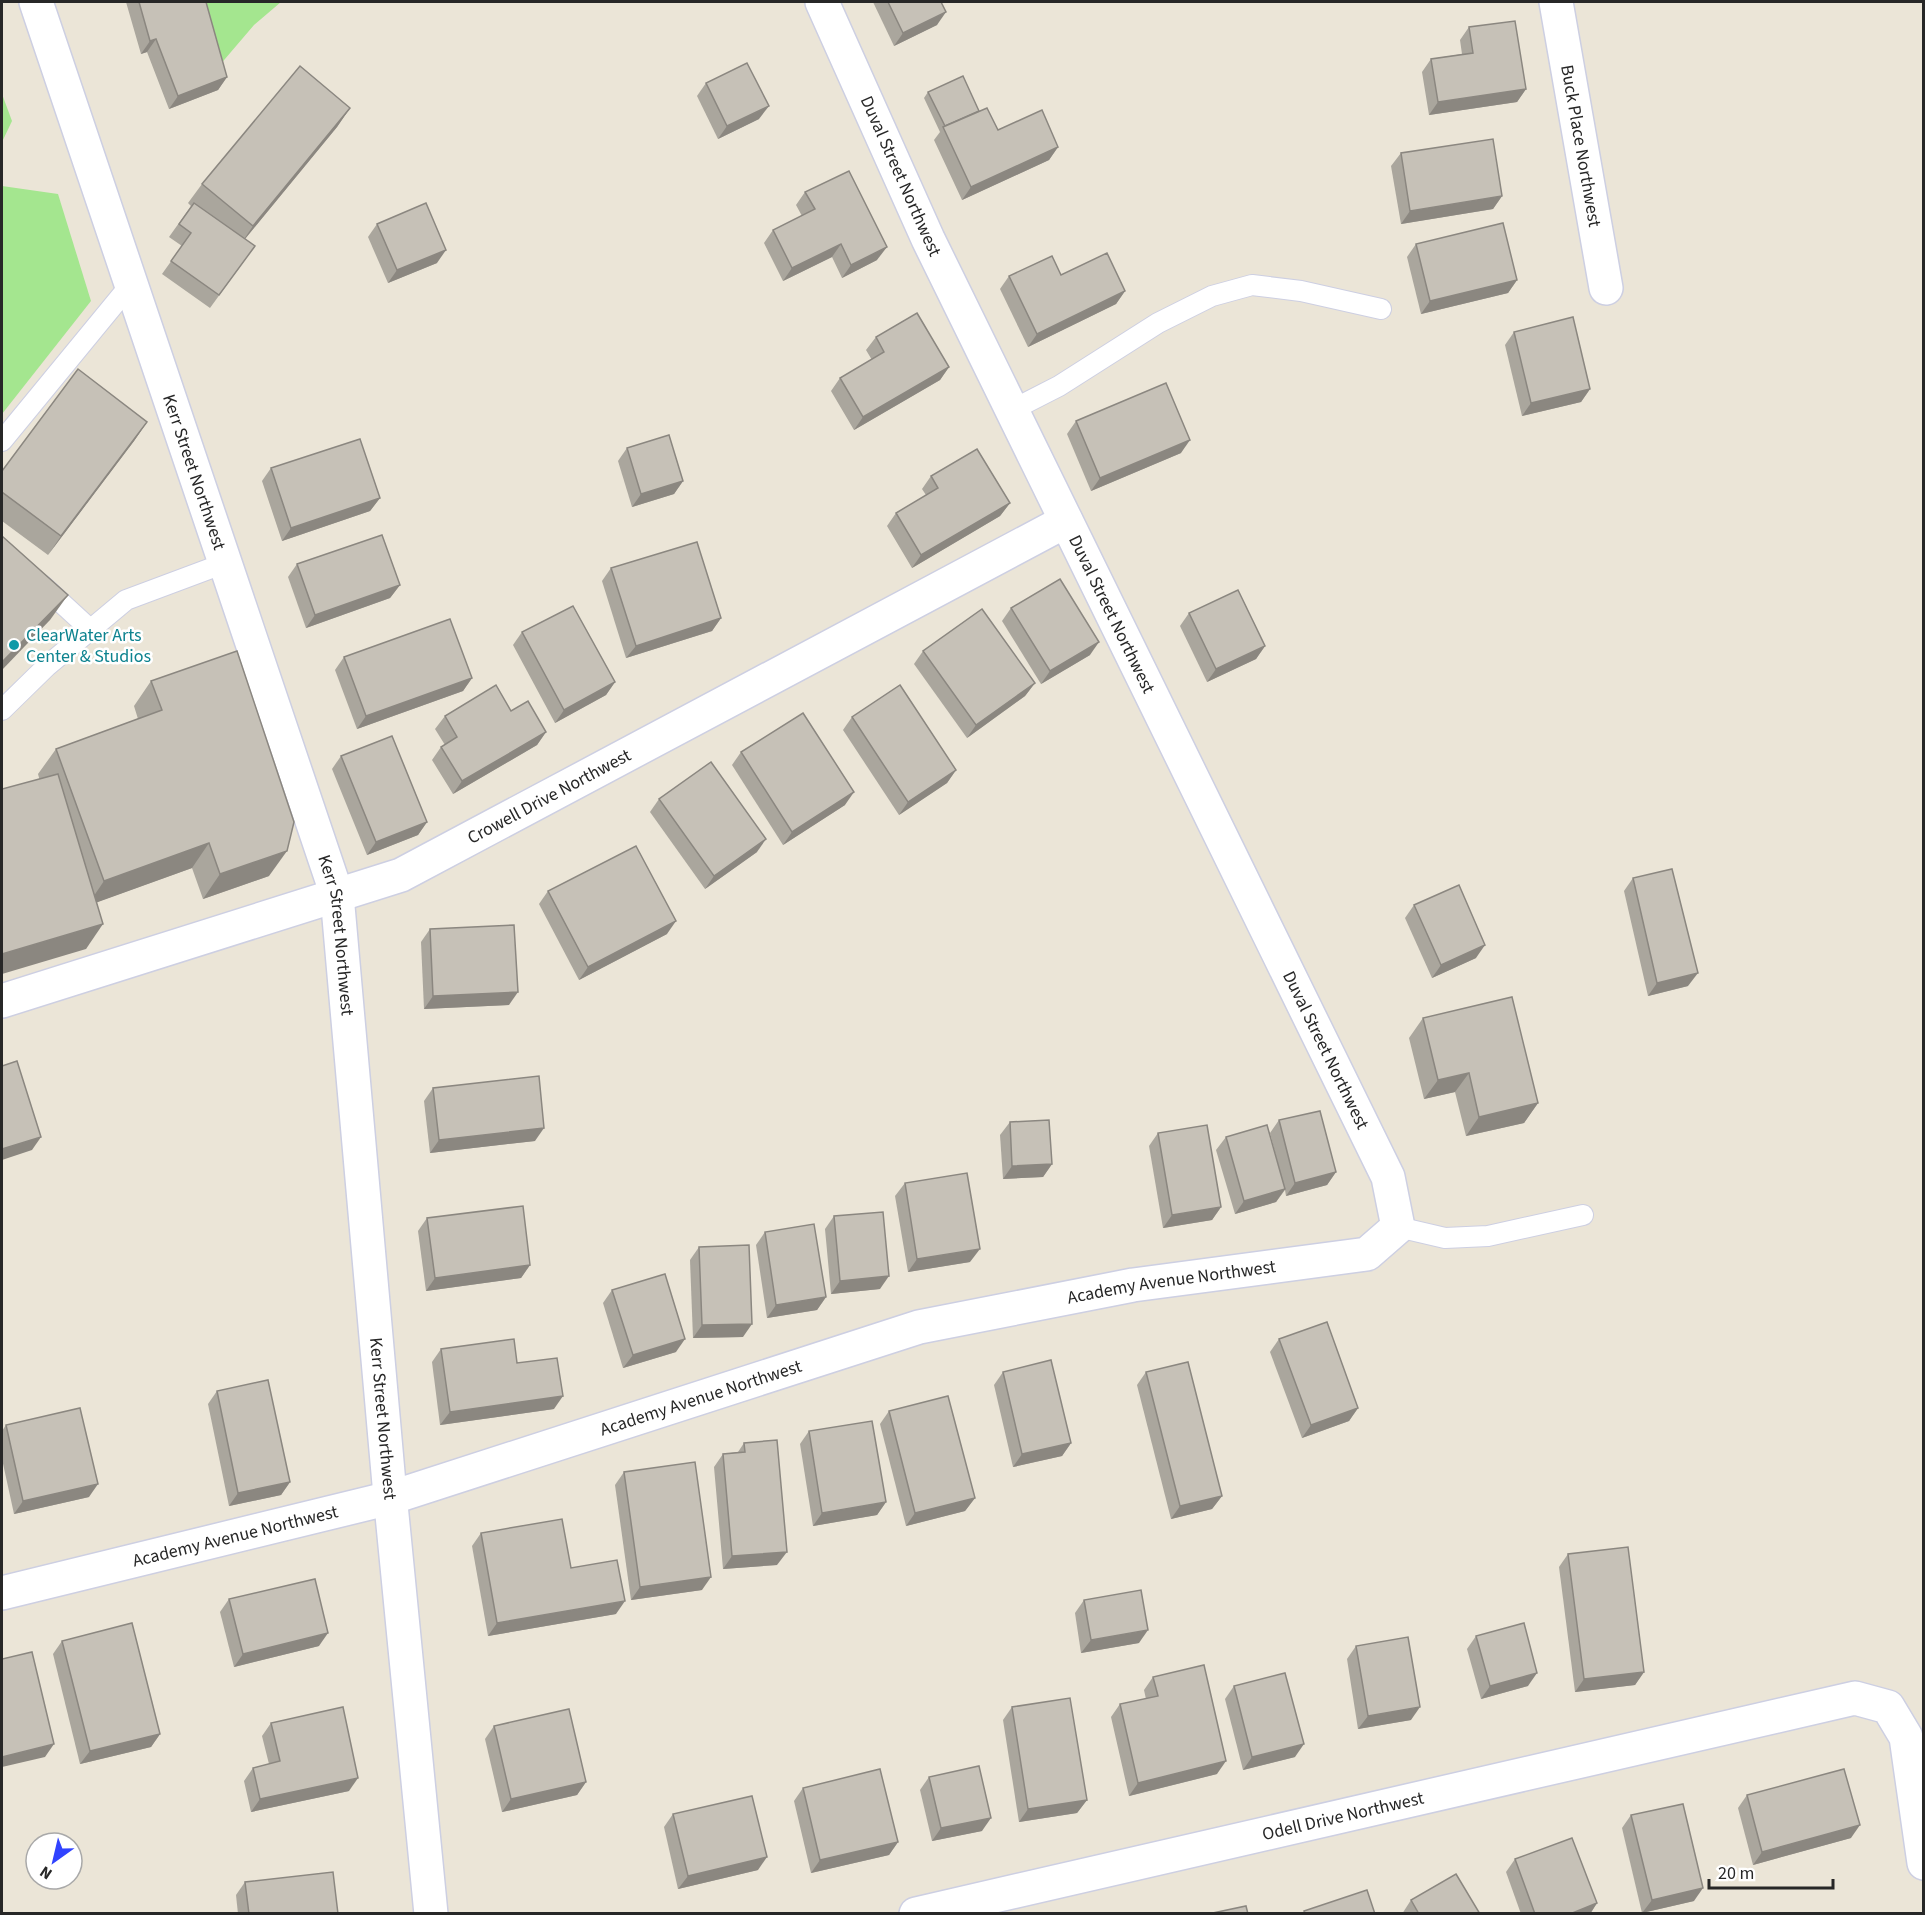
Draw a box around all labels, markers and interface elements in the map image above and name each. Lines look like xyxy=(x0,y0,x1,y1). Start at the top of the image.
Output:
street label: Buck Place Northwest xyxy=(1554,63,1607,229)
street label: Duval Street Northwest xyxy=(854,92,947,261)
street label: Kerr Street Northwest xyxy=(156,391,232,553)
street label: Duval Street Northwest xyxy=(1062,531,1161,698)
place label: ClearWater Arts Center & Studios xyxy=(26,623,151,669)
marker: ClearWater Arts Center & Studios xyxy=(7,638,21,652)
street label: Crowell Drive Northwest xyxy=(463,743,635,850)
street label: Kerr Street Northwest xyxy=(311,852,360,1017)
street label: Duval Street Northwest xyxy=(1276,967,1375,1134)
street label: Academy Avenue Northwest xyxy=(1065,1254,1277,1311)
street label: Kerr Street Northwest xyxy=(363,1336,402,1501)
street label: Academy Avenue Northwest xyxy=(597,1354,805,1442)
street label: Academy Avenue Northwest xyxy=(130,1499,340,1574)
street label: Odell Drive Northwest xyxy=(1260,1786,1426,1847)
north arrow xyxy=(24,1831,84,1891)
scale bar xyxy=(1709,1852,1834,1890)
text: N xyxy=(36,1861,57,1885)
text: 20 m xyxy=(1718,1861,1754,1886)

